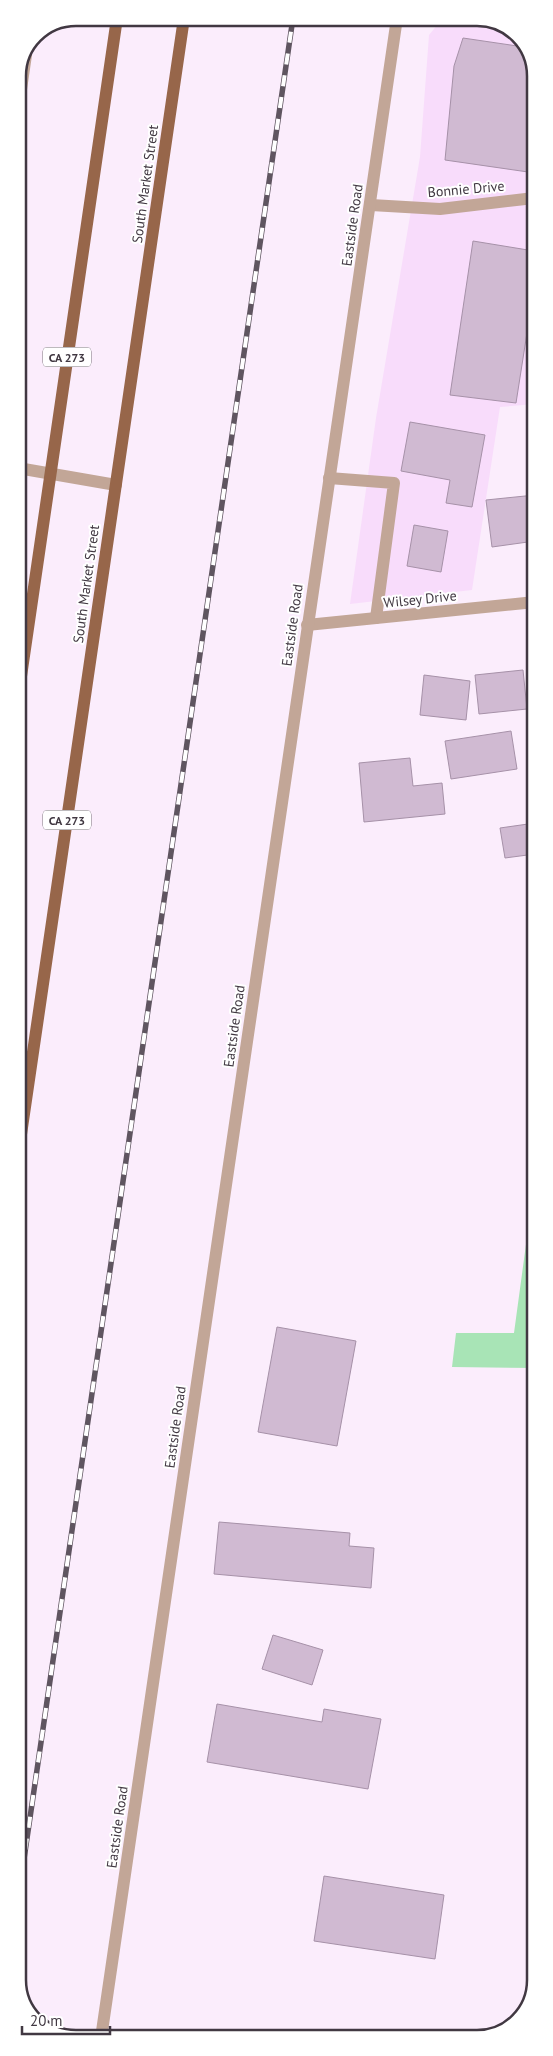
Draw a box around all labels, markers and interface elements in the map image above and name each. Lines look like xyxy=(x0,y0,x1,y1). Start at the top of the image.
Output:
street label: South Market Street xyxy=(128,123,162,244)
street label: Bonnie Drive xyxy=(427,177,505,201)
street label: Eastside Road xyxy=(337,183,367,267)
road number: CA 273 xyxy=(43,348,91,367)
street label: South Market Street xyxy=(69,523,103,644)
street label: Eastside Road xyxy=(277,583,307,667)
street label: Wilsey Drive xyxy=(383,586,457,612)
road number: CA 273 xyxy=(43,810,91,830)
street label: Eastside Road xyxy=(219,984,249,1068)
street label: Eastside Road xyxy=(160,1385,190,1469)
street label: Eastside Road xyxy=(102,1785,132,1869)
scale bar xyxy=(22,2004,110,2036)
text: 20 m xyxy=(30,2011,63,2030)

